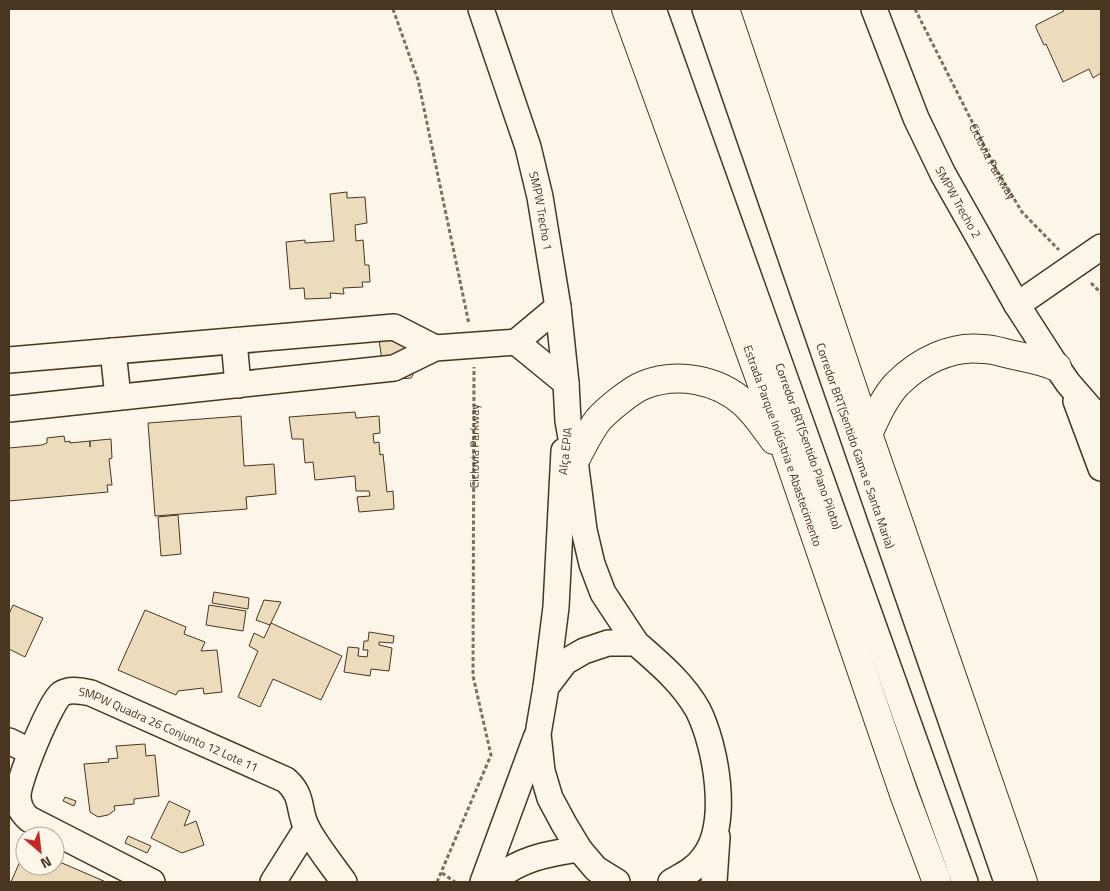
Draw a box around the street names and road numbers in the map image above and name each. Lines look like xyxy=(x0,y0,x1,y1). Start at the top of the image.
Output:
street label: Ciclovia Parkway xyxy=(965,120,1022,203)
street label: SMPW Trecho 2 xyxy=(931,163,987,241)
street label: SMPW Trecho 1 xyxy=(525,169,558,252)
street label: Corredor BRT(Sentido Gama e Santa Maria) xyxy=(812,340,900,551)
street label: Estrada Parque Indústria e Abastecimento xyxy=(739,342,828,549)
street label: Corredor BRT(Sentido Plano Piloto) xyxy=(771,360,848,532)
street label: Ciclovia Parkway xyxy=(464,404,483,488)
street label: Alça EPIA xyxy=(553,426,577,476)
street label: SMPW Quadra 26 Conjunto 12 Lote 11 xyxy=(77,681,262,776)

